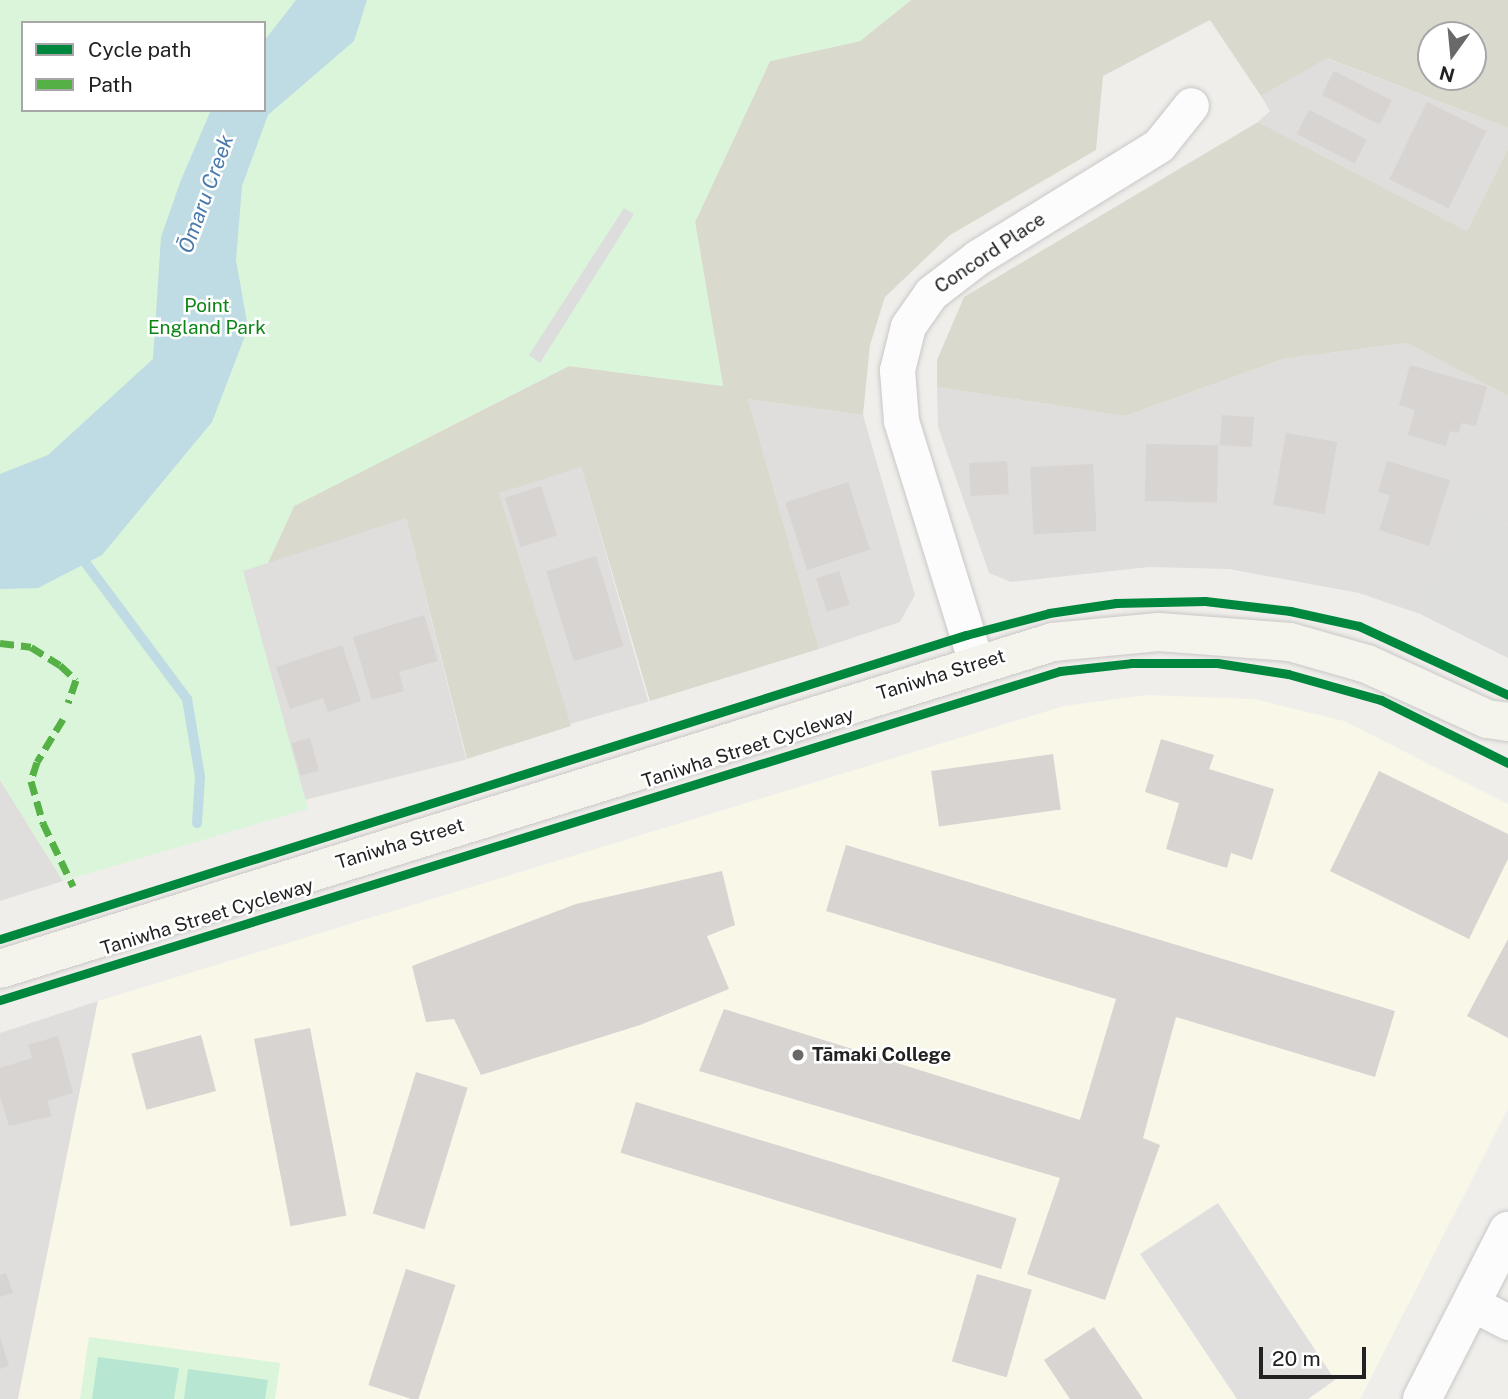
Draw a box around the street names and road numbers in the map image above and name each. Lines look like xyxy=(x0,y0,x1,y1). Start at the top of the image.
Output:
street label: Concord Place xyxy=(930,208,1050,298)
street label: Taniwha Street xyxy=(874,645,1008,705)
street label: Taniwha Street Cycleway xyxy=(639,703,857,793)
street label: Taniwha Street xyxy=(333,814,467,874)
street label: Taniwha Street Cycleway xyxy=(98,874,316,960)

